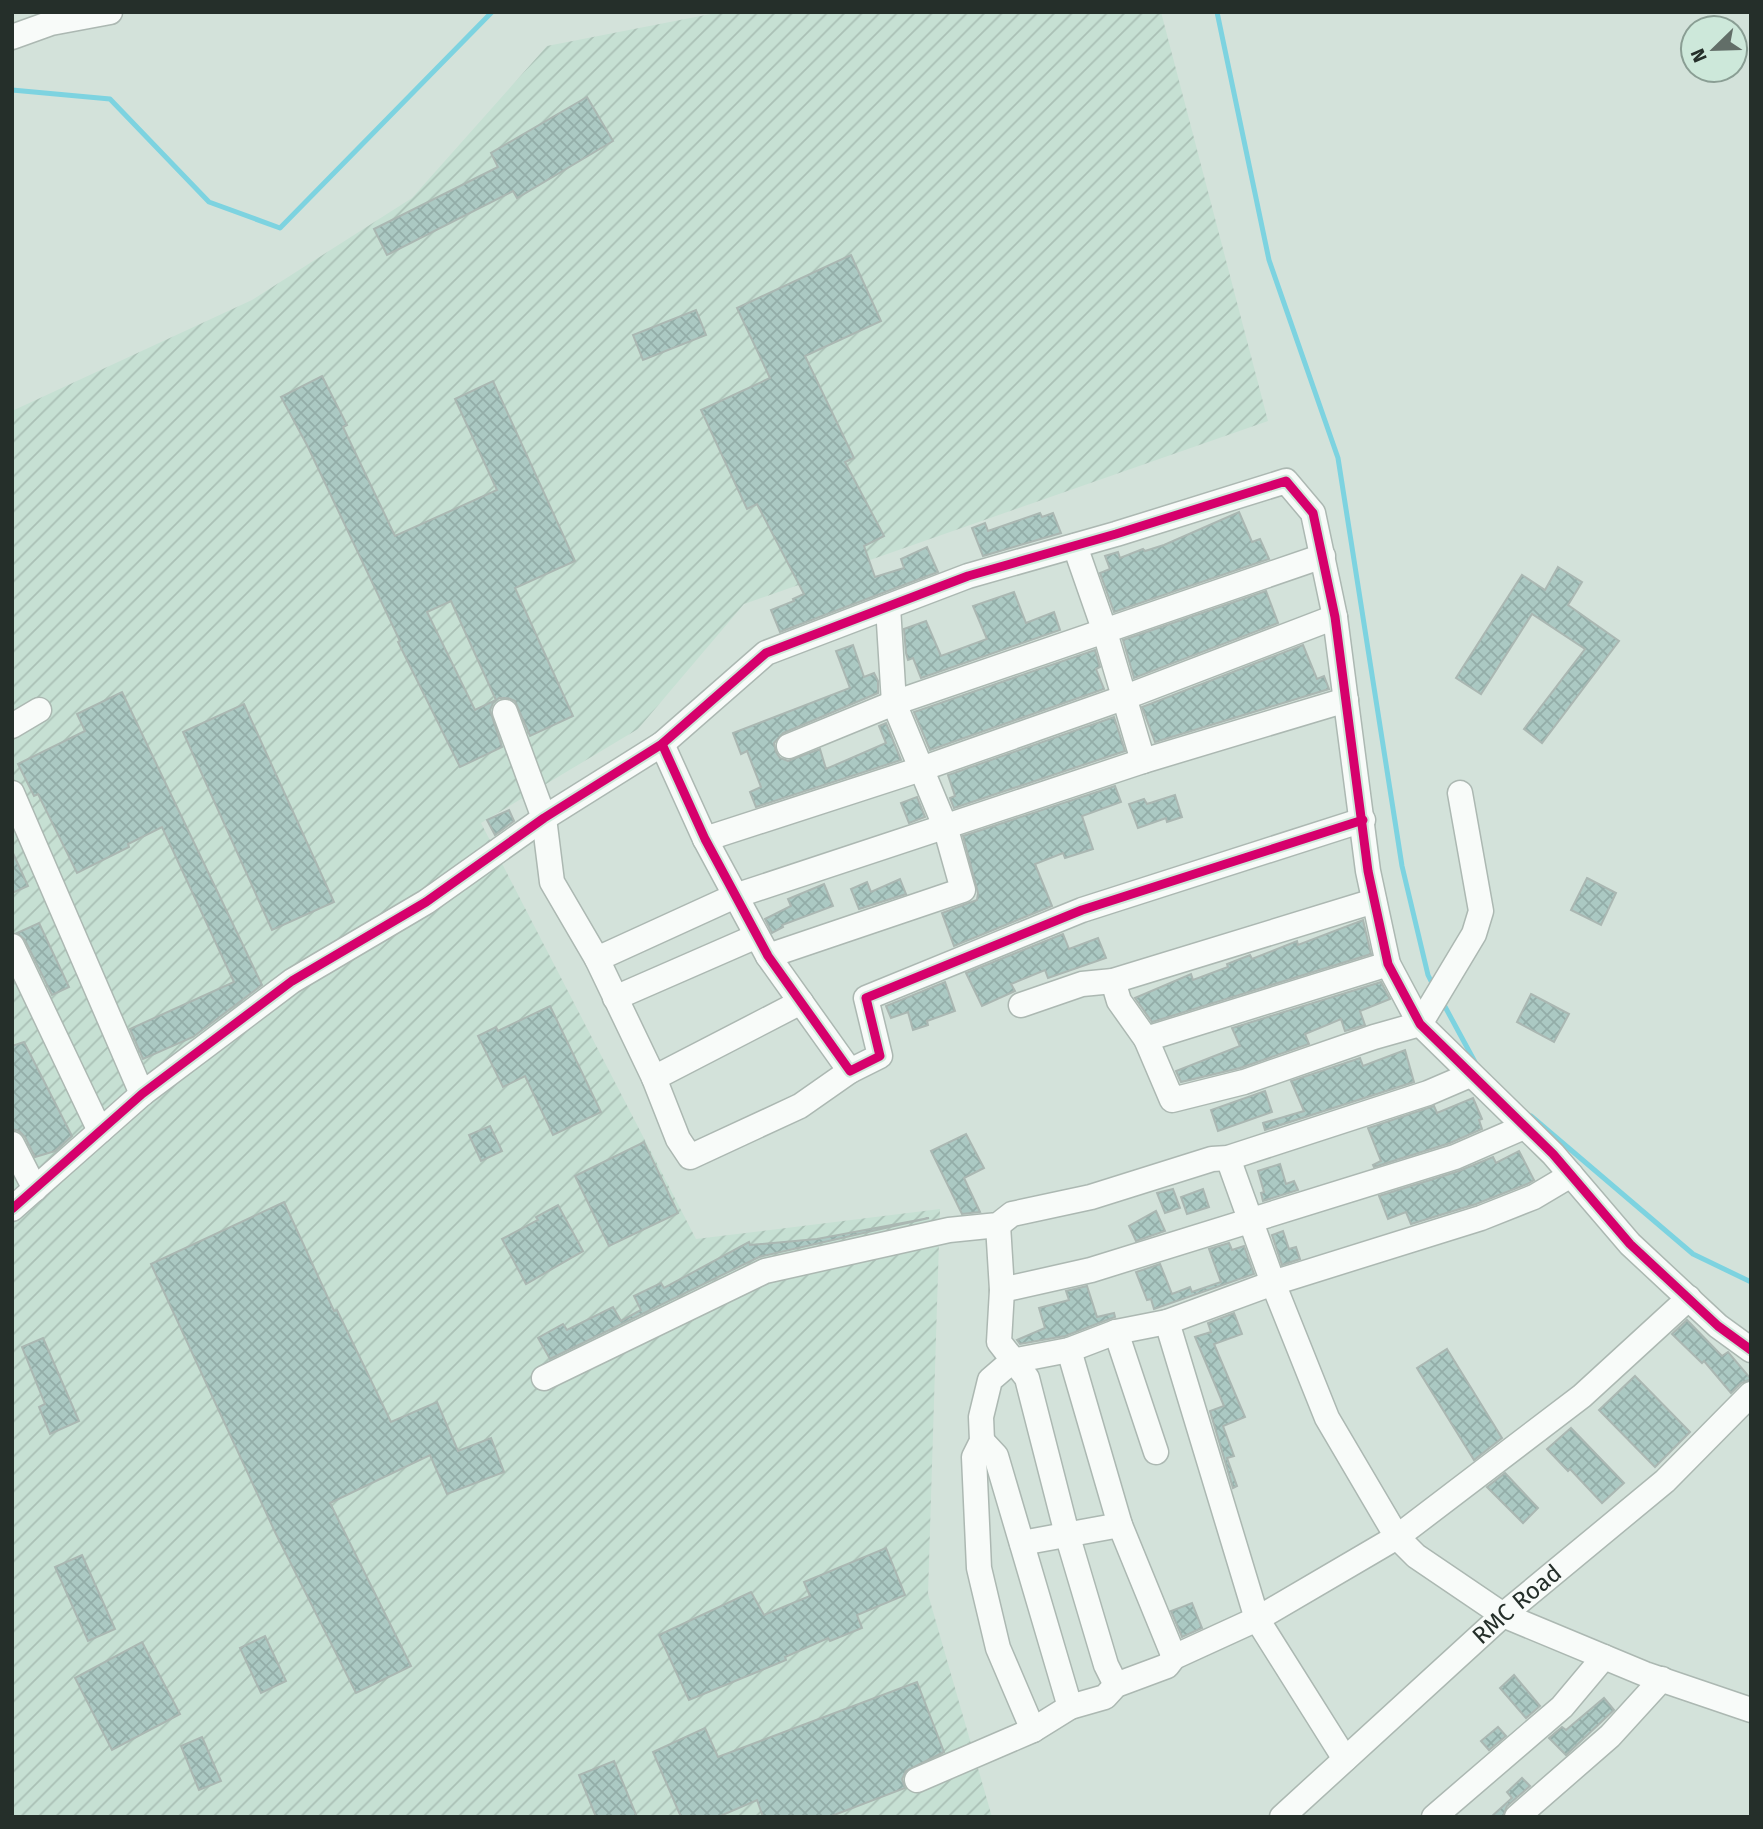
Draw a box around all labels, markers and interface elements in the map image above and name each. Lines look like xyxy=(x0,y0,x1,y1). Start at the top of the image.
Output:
north arrow xyxy=(1679,14,1749,84)
text: N xyxy=(1686,45,1712,66)
street label: RMC Road xyxy=(1467,1559,1567,1650)

